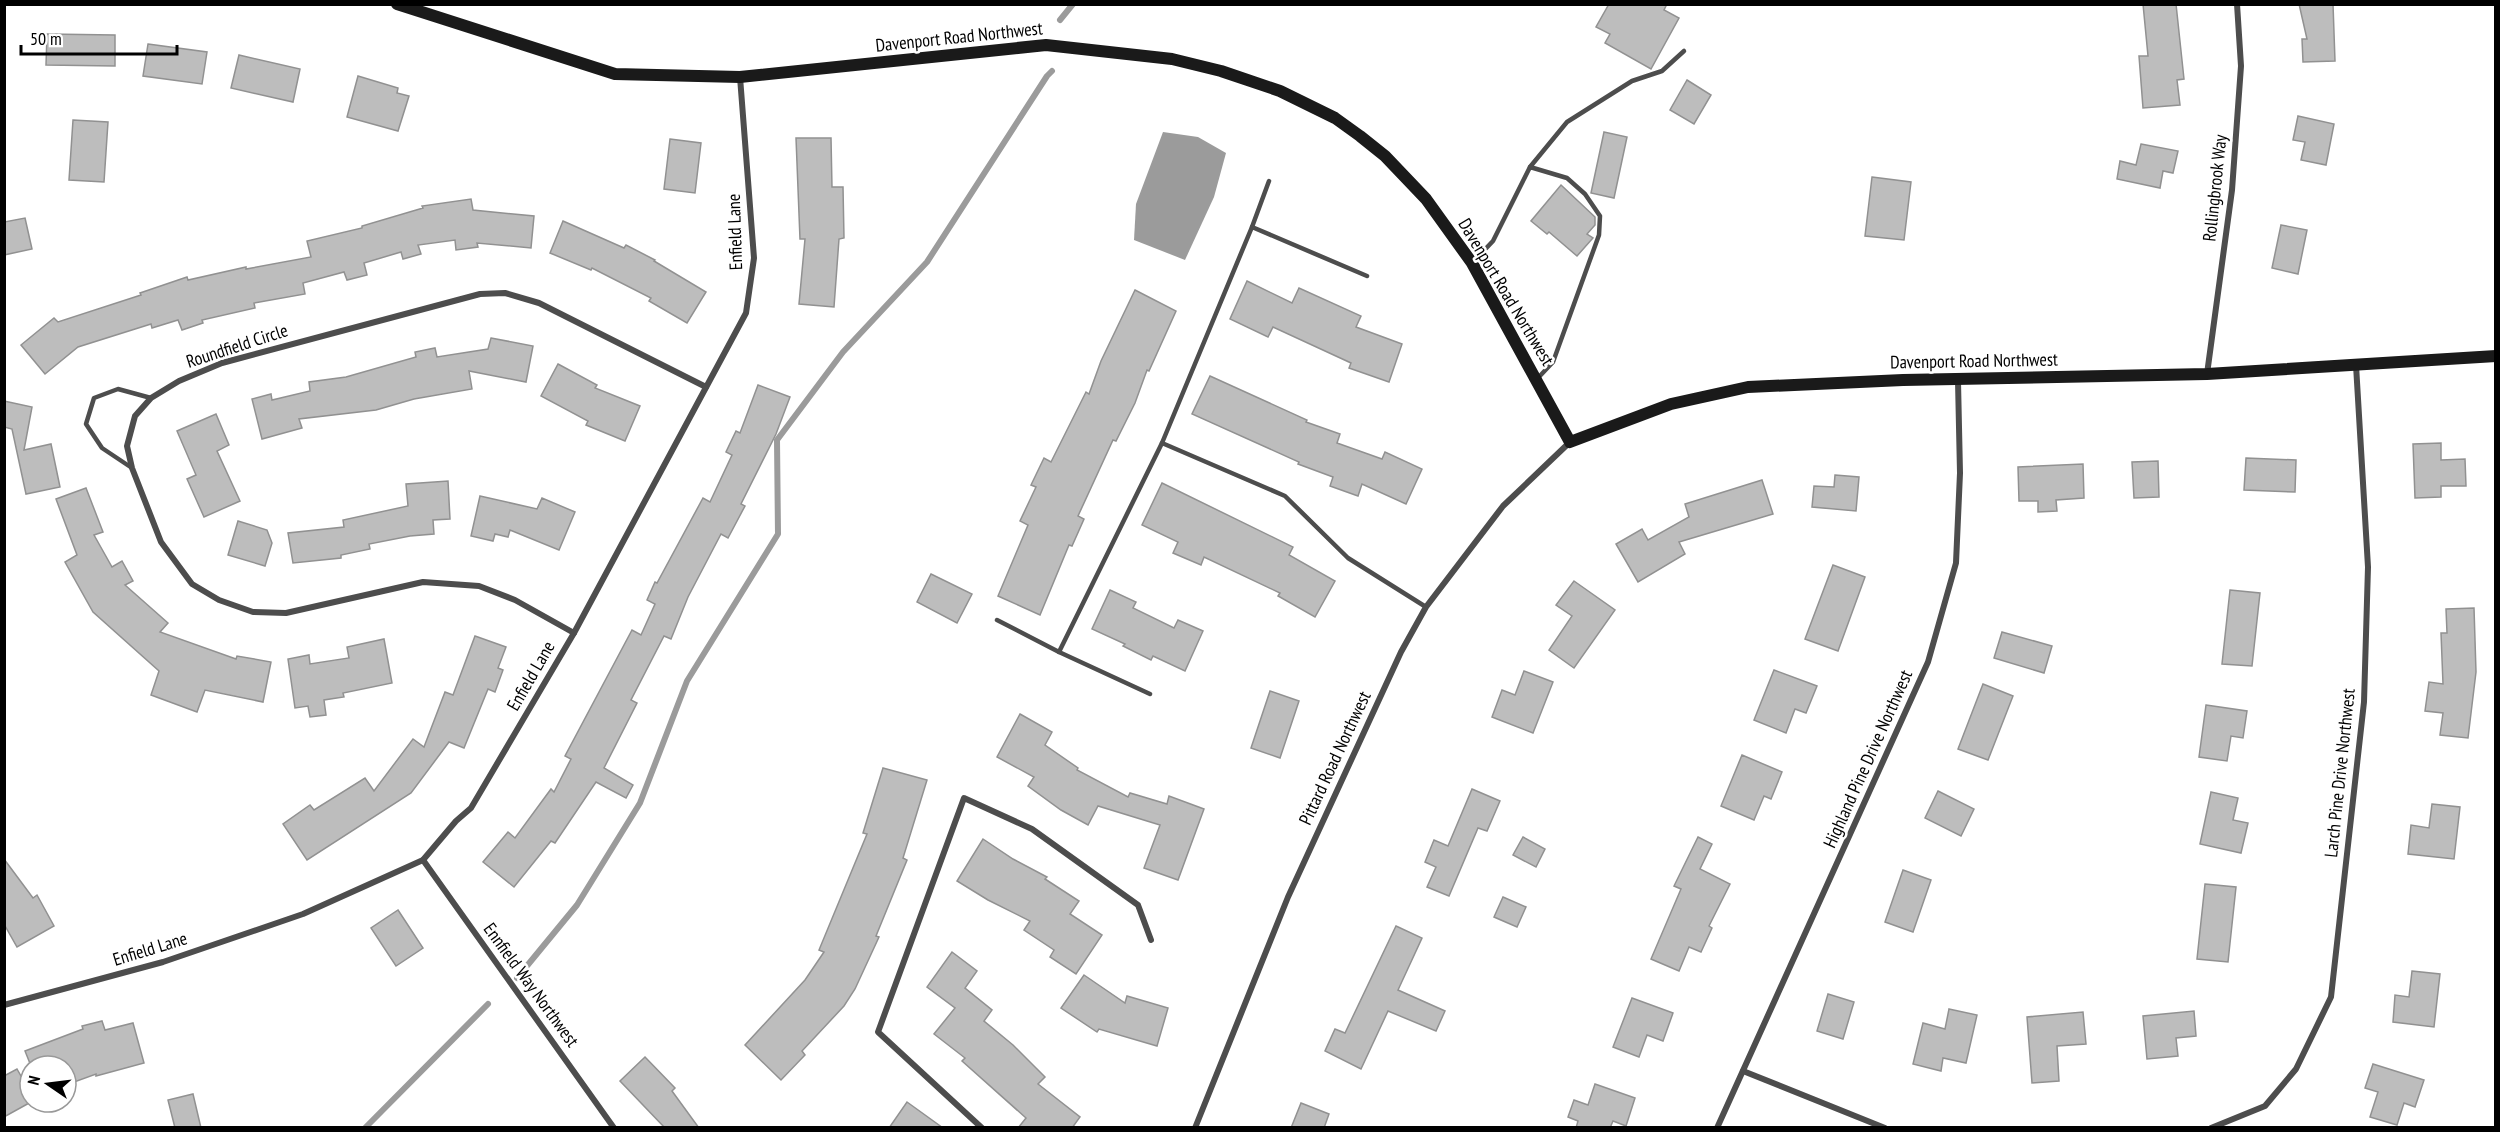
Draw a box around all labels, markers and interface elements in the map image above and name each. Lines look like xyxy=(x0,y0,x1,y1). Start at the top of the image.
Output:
street label: Davenport Road Northwest xyxy=(874,16,1044,57)
scale bar xyxy=(21,18,177,56)
text: 50 m xyxy=(30,27,62,50)
street label: Rollingbrook Way xyxy=(2197,133,2232,243)
street label: Enfield Lane xyxy=(722,193,747,271)
street label: Davenport Road Northwest xyxy=(1453,214,1560,370)
street label: Roundfield Circle xyxy=(183,318,291,373)
street label: Davenport Road Northwest xyxy=(1890,348,2058,373)
street label: Enfield Lane xyxy=(501,637,560,715)
street label: Highland Pine Drive Northwest xyxy=(1818,666,1917,851)
street label: Pittard Road Northwest xyxy=(1294,687,1376,828)
street label: Larch Pine Drive Northwest xyxy=(2319,687,2360,859)
street label: Ennfield Way Northwest xyxy=(479,918,584,1051)
street label: Enfield Lane xyxy=(110,926,190,971)
north arrow xyxy=(18,1054,78,1114)
text: N xyxy=(23,1074,44,1087)

